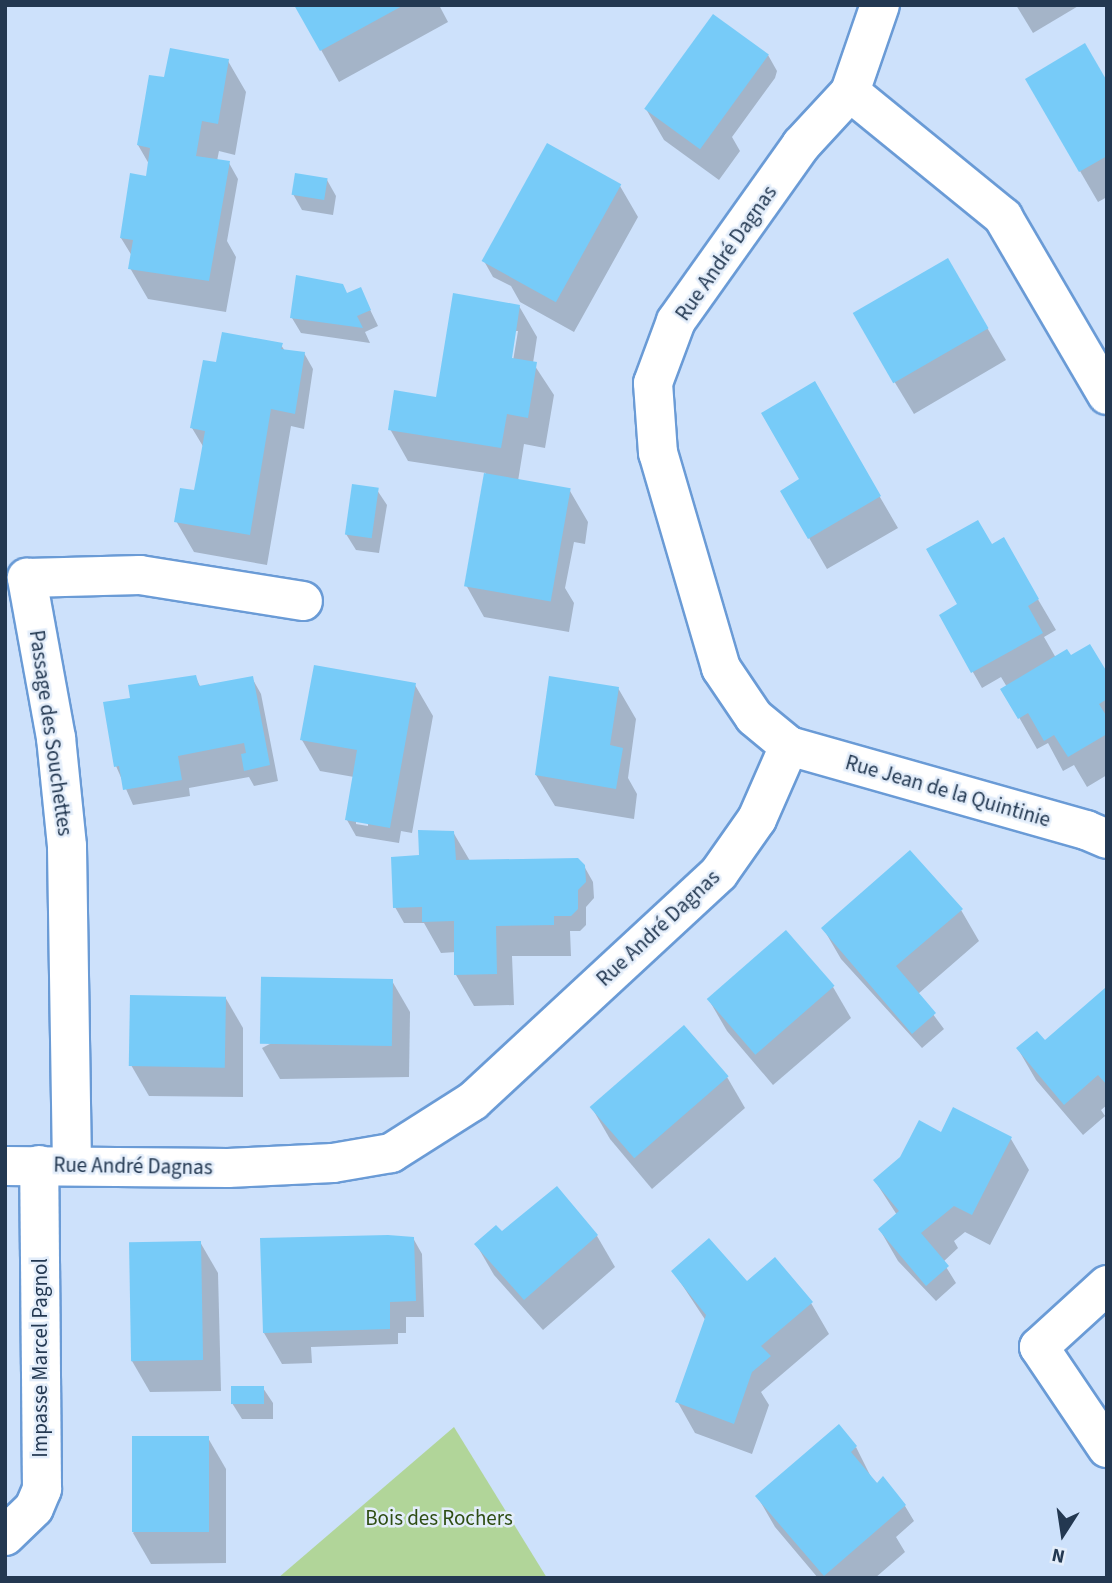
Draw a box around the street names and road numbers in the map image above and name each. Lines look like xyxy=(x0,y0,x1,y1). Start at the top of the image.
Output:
street label: Rue André Dagnas xyxy=(670,181,782,325)
street label: Passage des Souchettes xyxy=(24,628,78,838)
street label: Rue Jean de la Quintinie xyxy=(843,750,1053,832)
street label: Rue André Dagnas xyxy=(591,865,725,991)
street label: Rue André Dagnas xyxy=(53,1152,213,1180)
street label: Impasse Marcel Pagnol xyxy=(27,1258,53,1458)

